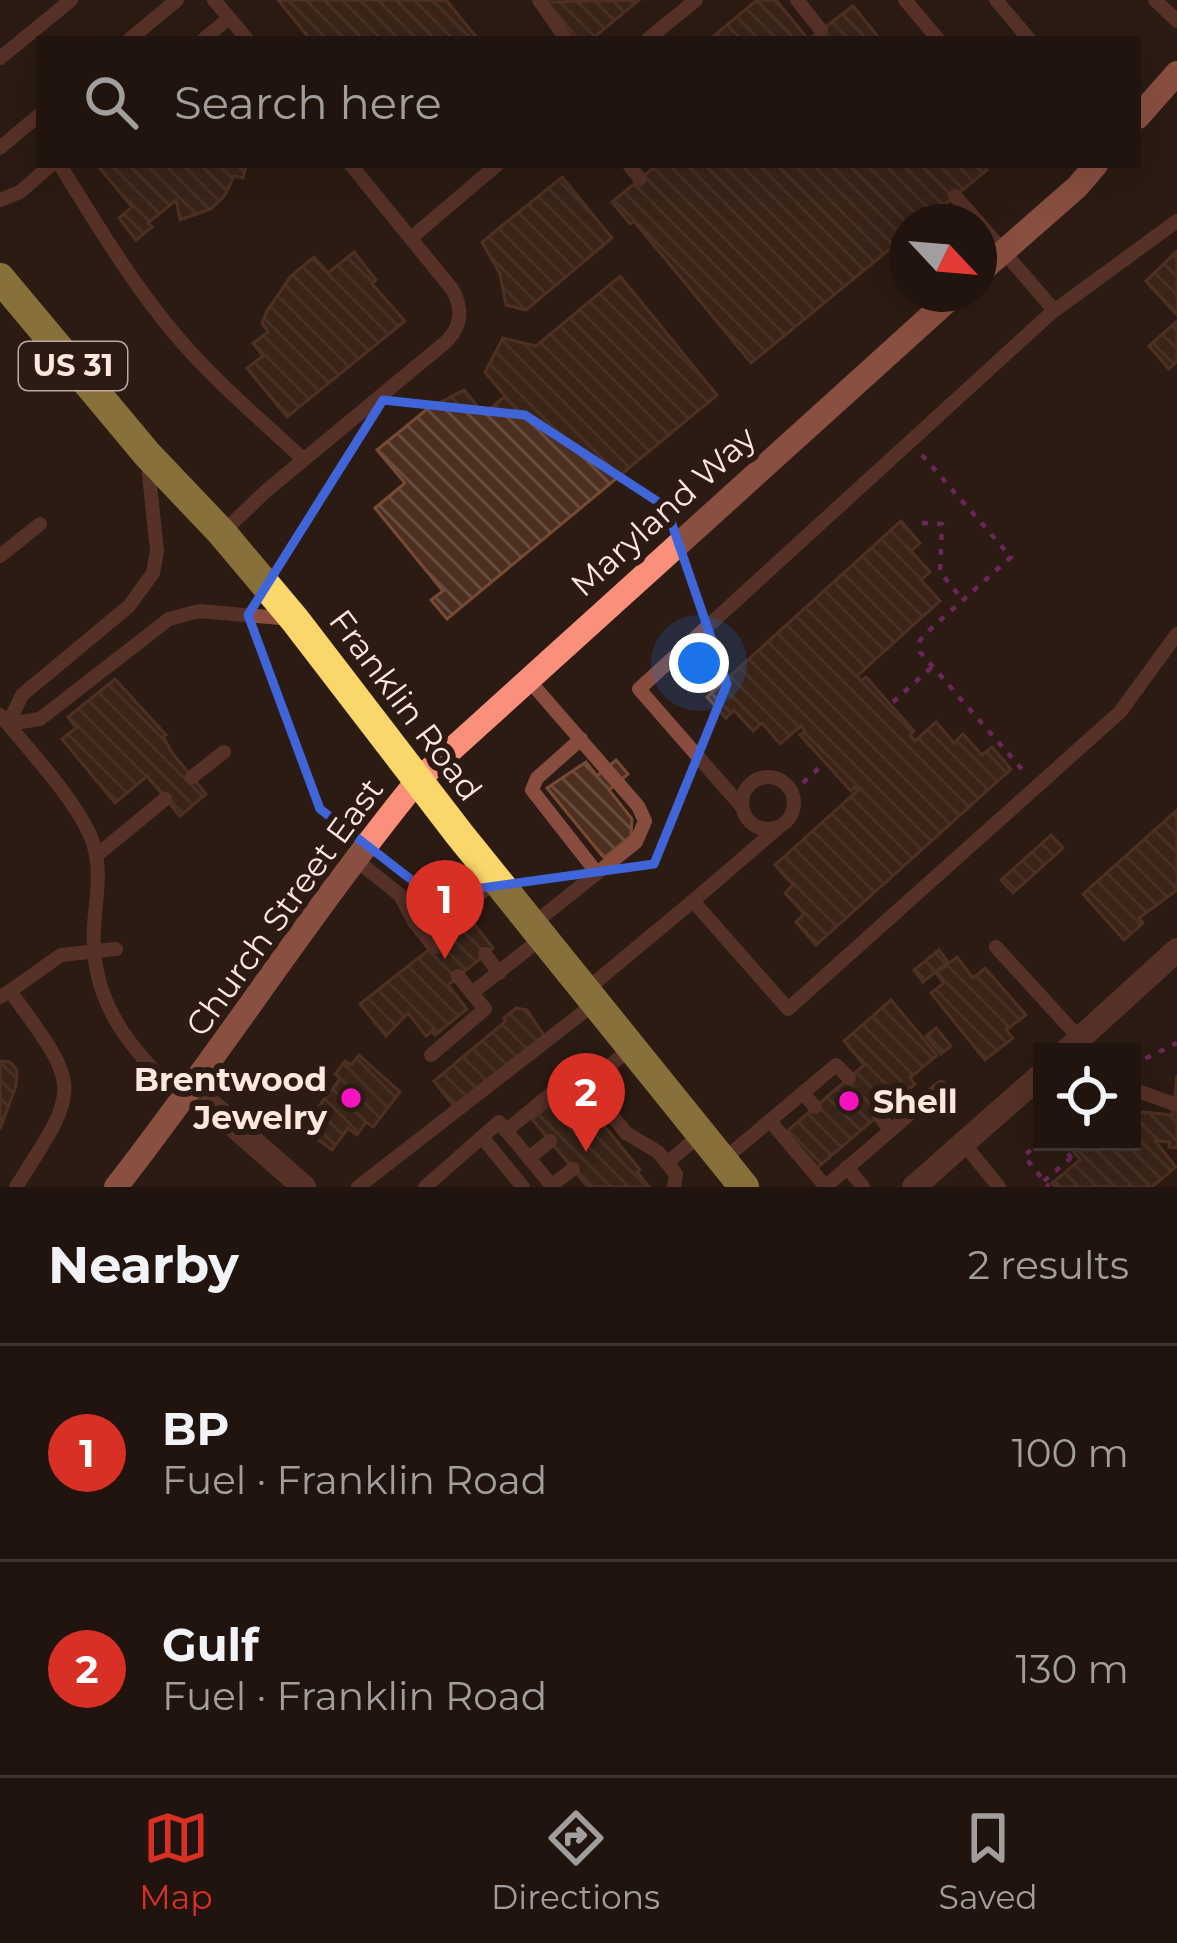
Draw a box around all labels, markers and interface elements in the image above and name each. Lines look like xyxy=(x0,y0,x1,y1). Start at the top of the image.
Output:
search box xyxy=(36,36,1141,168)
icon: search xyxy=(78,69,144,135)
text: Search here xyxy=(174,75,442,130)
north arrow xyxy=(889,204,997,312)
road number: US 31 xyxy=(19,342,127,390)
street label: Maryland Way xyxy=(562,417,764,605)
street label: Franklin Road xyxy=(321,602,491,808)
your location xyxy=(669,633,729,693)
street label: Church Street East xyxy=(177,770,391,1044)
pin: 1 xyxy=(406,860,484,959)
map controls xyxy=(1033,1043,1141,1151)
button: locate xyxy=(1033,1043,1141,1151)
pin: 2 xyxy=(547,1053,625,1152)
place label: Brentwood Jewelry xyxy=(134,1059,327,1137)
place label: Shell xyxy=(873,1081,958,1121)
marker: Brentwood Jewelry xyxy=(338,1085,364,1111)
marker: Shell xyxy=(836,1088,862,1114)
text: Nearby xyxy=(48,1234,239,1296)
text: 2 results xyxy=(968,1241,1129,1289)
text: BP xyxy=(162,1401,229,1456)
text: 1 xyxy=(79,1429,95,1477)
text: 100 m xyxy=(1012,1429,1129,1477)
text: Fuel · Franklin Road xyxy=(162,1456,547,1504)
text: Gulf xyxy=(162,1617,259,1672)
text: 2 xyxy=(75,1645,99,1693)
text: 130 m xyxy=(1016,1645,1129,1693)
text: Fuel · Franklin Road xyxy=(162,1672,547,1720)
tab: Map xyxy=(139,1805,213,1917)
tab: Directions xyxy=(491,1805,660,1917)
tab: Saved xyxy=(939,1805,1038,1917)

